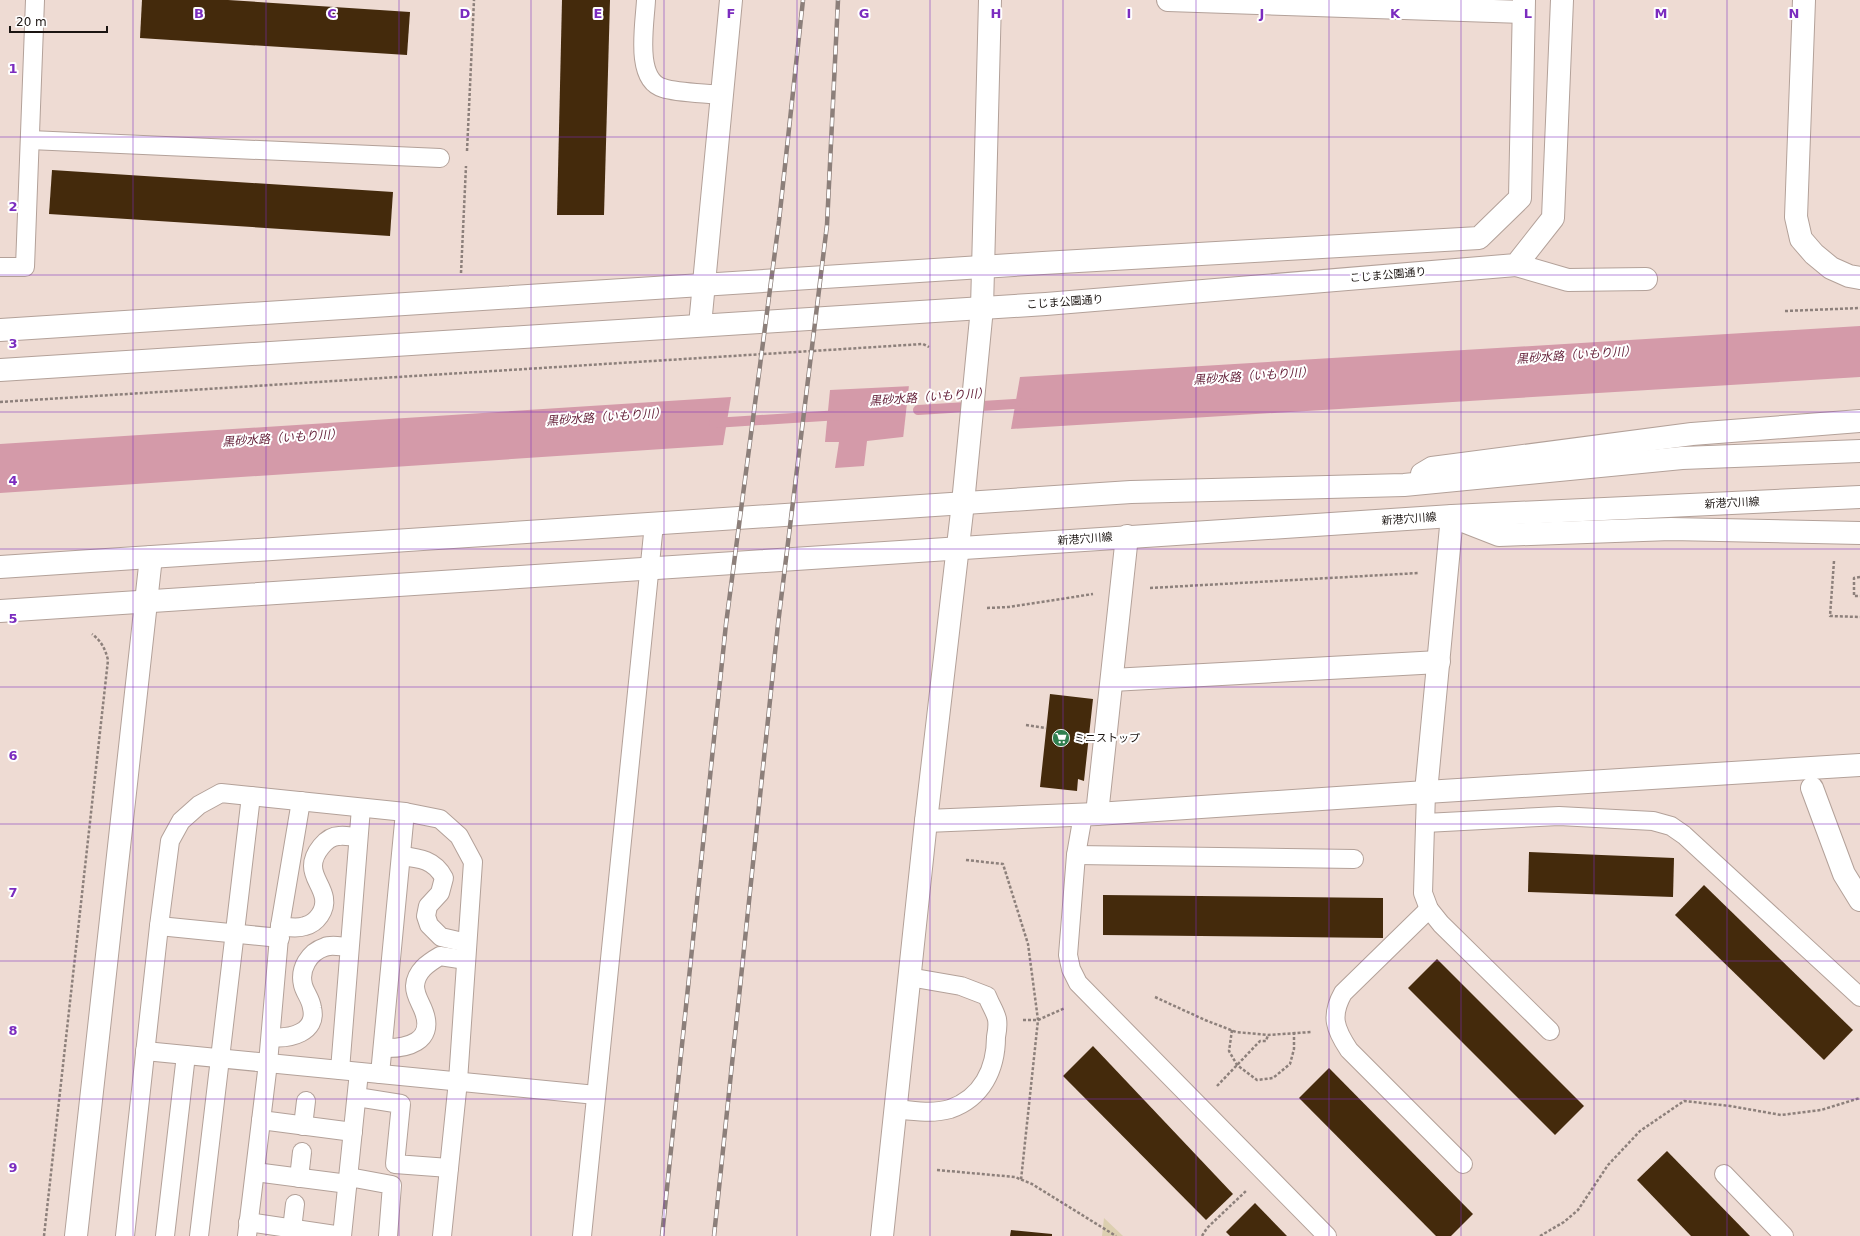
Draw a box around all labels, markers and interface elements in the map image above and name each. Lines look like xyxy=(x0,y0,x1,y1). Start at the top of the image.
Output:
text: B xyxy=(194,6,204,21)
text: C xyxy=(327,6,337,21)
text: D xyxy=(460,6,471,21)
text: E xyxy=(594,6,602,21)
text: F xyxy=(727,6,735,21)
text: G xyxy=(859,6,869,21)
text: H xyxy=(991,6,1001,21)
text: I xyxy=(1127,6,1131,21)
text: J xyxy=(1259,6,1264,21)
text: K xyxy=(1390,6,1401,21)
text: L xyxy=(1524,6,1532,21)
text: M xyxy=(1655,6,1667,21)
text: N xyxy=(1789,6,1799,21)
scale bar xyxy=(10,8,107,34)
text: 20 m xyxy=(16,15,47,29)
text: 1 xyxy=(8,61,18,76)
text: 2 xyxy=(8,199,18,214)
street label: こじま公園通り xyxy=(1349,265,1427,285)
street label: こじま公園通り xyxy=(1026,293,1104,311)
text: 3 xyxy=(8,336,18,351)
water label: 黒砂水路（いもり川） xyxy=(1516,344,1636,366)
water label: 黒砂水路（いもり川） xyxy=(1193,365,1313,387)
water label: 黒砂水路（いもり川） xyxy=(869,386,989,408)
water label: 黒砂水路（いもり川） xyxy=(546,406,666,428)
water label: 黒砂水路（いもり川） xyxy=(222,427,342,449)
text: 4 xyxy=(8,473,18,488)
street label: 新港穴川線 xyxy=(1704,495,1760,511)
street label: 新港穴川線 xyxy=(1381,511,1437,527)
street label: 新港穴川線 xyxy=(1057,531,1113,547)
text: 5 xyxy=(8,611,18,626)
supermarket icon: ミニストップ xyxy=(1051,728,1071,748)
place label: ミニストップ xyxy=(1074,732,1140,745)
text: 6 xyxy=(8,748,18,763)
text: 7 xyxy=(8,885,18,900)
text: 8 xyxy=(8,1023,18,1038)
text: 9 xyxy=(8,1160,18,1175)

